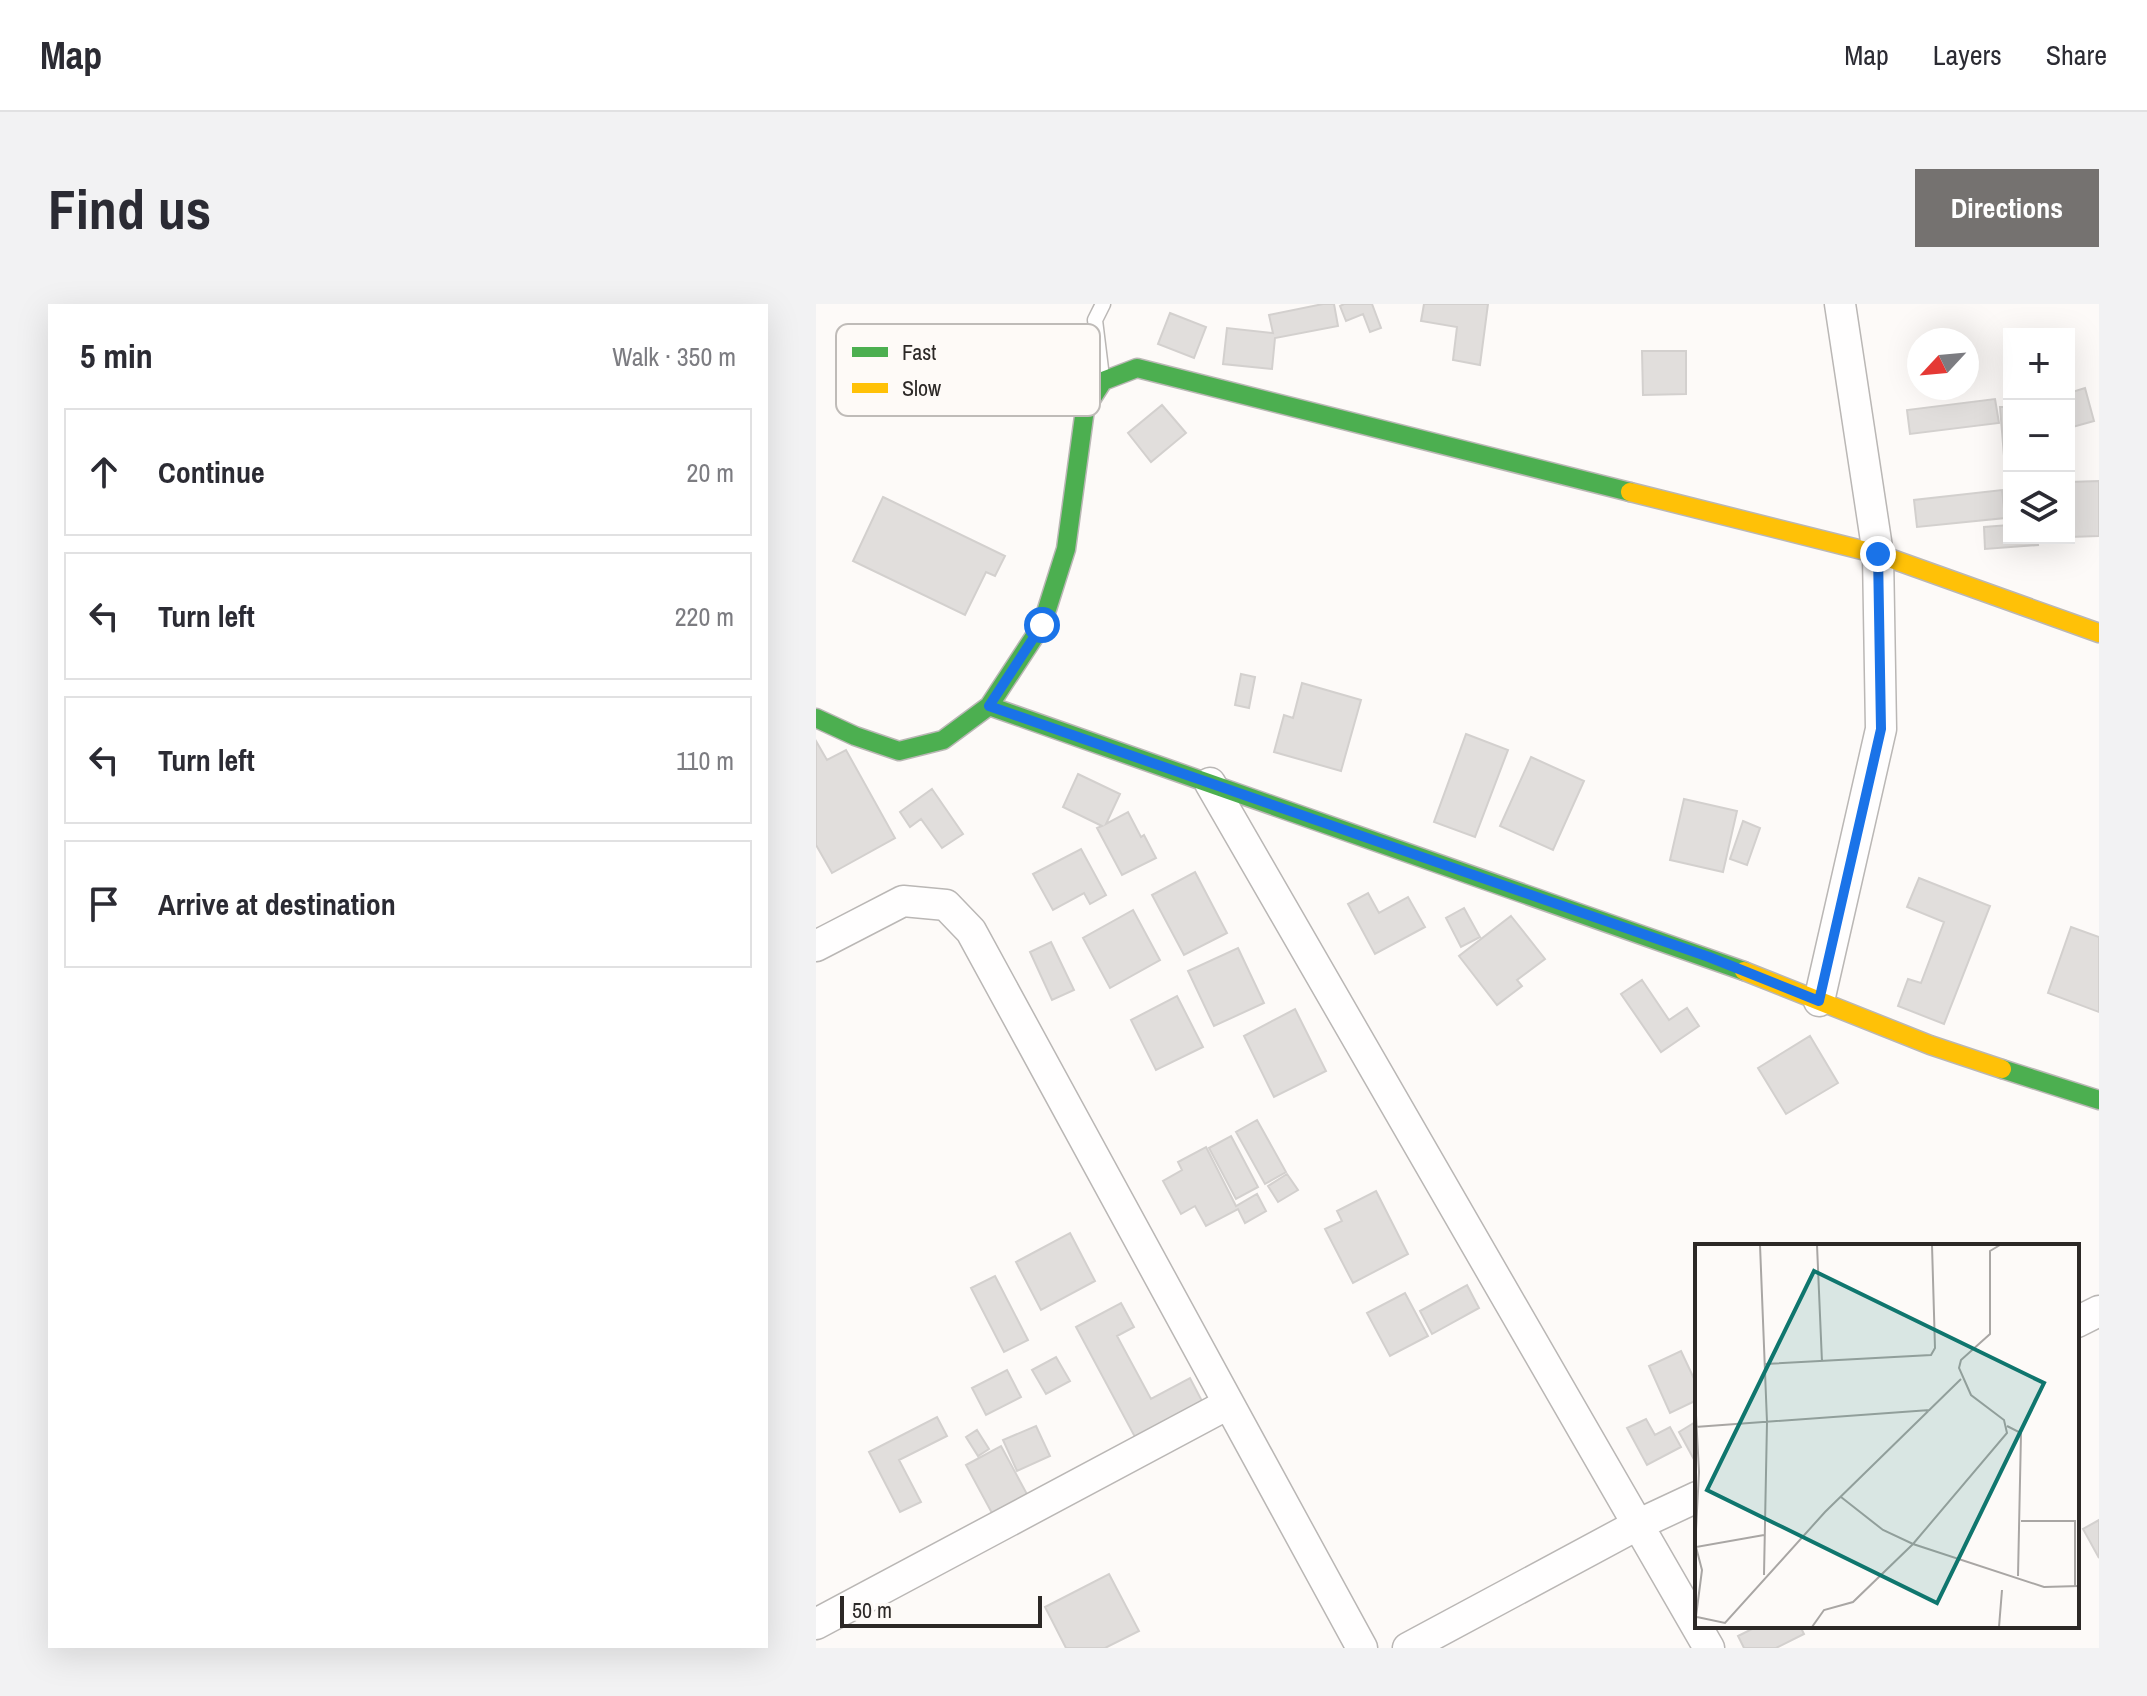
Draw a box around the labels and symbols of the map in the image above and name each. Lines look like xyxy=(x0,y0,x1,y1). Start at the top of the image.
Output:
legend xyxy=(836,324,1100,416)
north arrow xyxy=(1907,328,1979,400)
text: Fast xyxy=(902,337,936,367)
text: Slow xyxy=(902,373,941,403)
route end xyxy=(1860,536,1896,572)
route start xyxy=(1024,607,1060,643)
inset map xyxy=(1695,1244,2079,1628)
scale bar xyxy=(840,1592,1042,1628)

